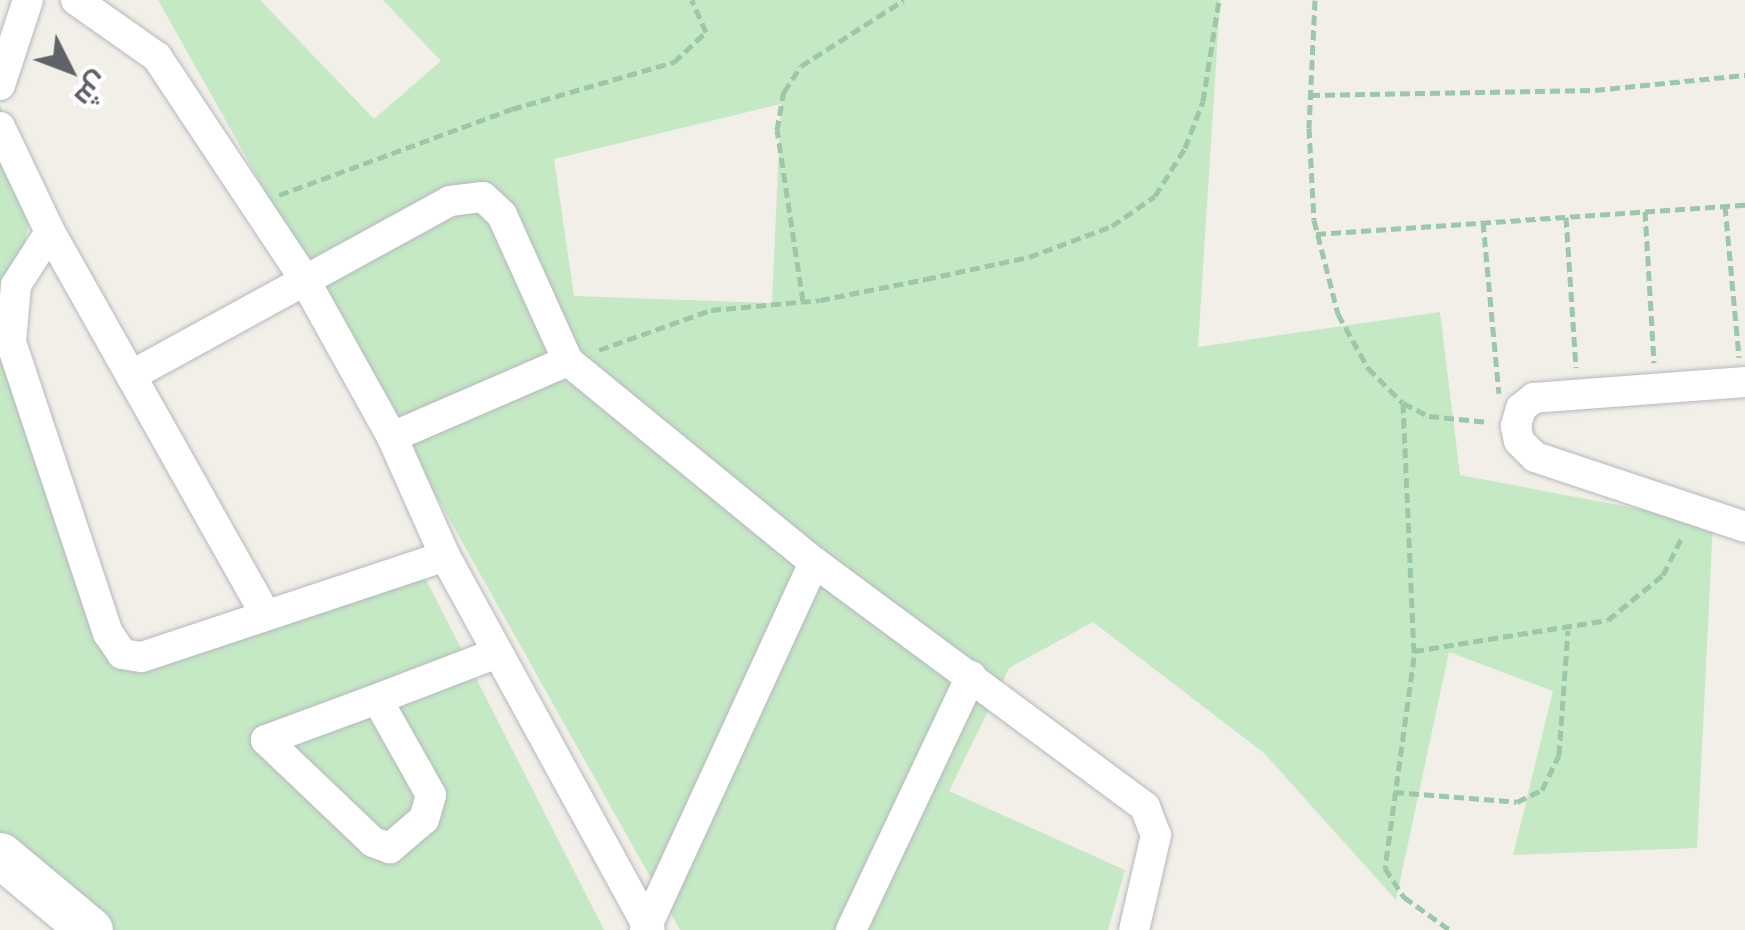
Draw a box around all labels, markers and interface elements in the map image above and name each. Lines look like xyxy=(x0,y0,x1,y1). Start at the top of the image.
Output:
north arrow xyxy=(20,20,120,120)
text: ش xyxy=(68,65,117,115)

